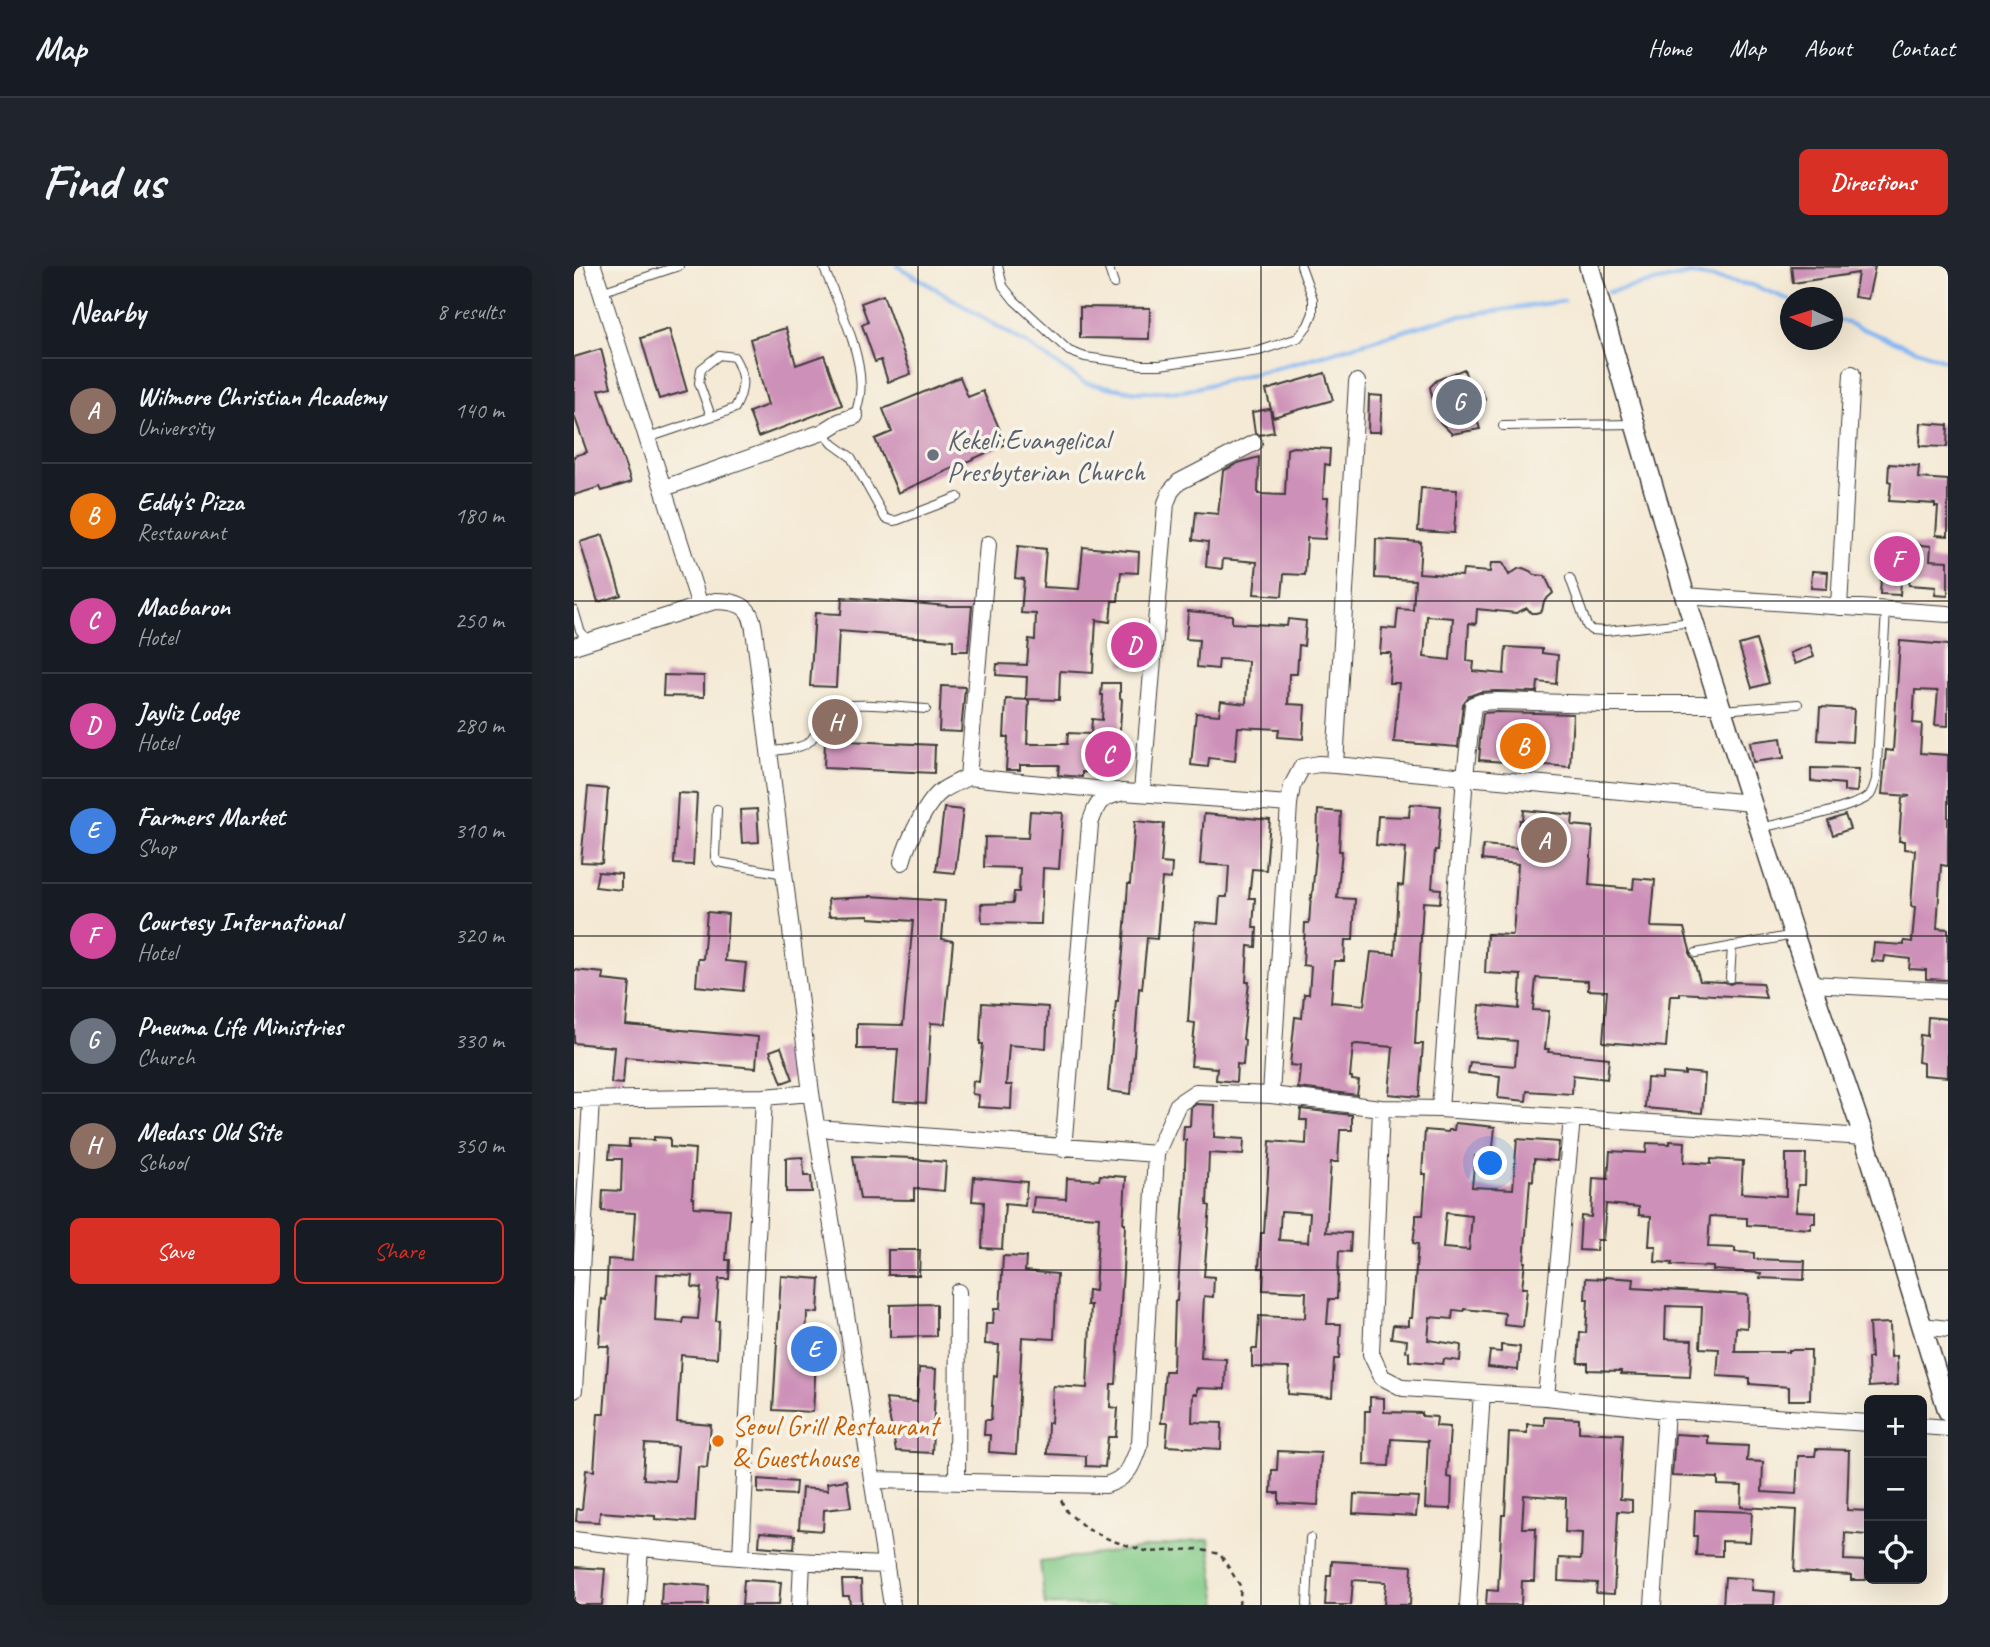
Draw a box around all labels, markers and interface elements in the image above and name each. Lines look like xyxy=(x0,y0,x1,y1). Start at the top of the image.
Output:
text: Map xyxy=(35,27,86,69)
text: Home xyxy=(1648,33,1691,63)
text: Map xyxy=(1729,33,1766,63)
text: About xyxy=(1804,33,1852,63)
text: Contact xyxy=(1890,33,1955,63)
button: Directions xyxy=(1799,149,1948,215)
text: Find us xyxy=(42,151,164,213)
north arrow xyxy=(1780,287,1843,350)
text: Nearby xyxy=(70,293,146,331)
text: 8 results xyxy=(437,297,504,326)
pin: G xyxy=(1436,376,1482,428)
text: Wilmore Christian Academy xyxy=(137,380,386,413)
text: A xyxy=(87,396,99,425)
text: 140 m xyxy=(455,396,504,425)
text: University xyxy=(137,413,214,442)
place label: Kekeli Evangelical Presbyterian Church xyxy=(947,422,1146,489)
marker: Kekeli Evangelical Presbyterian Church xyxy=(925,447,941,463)
text: Eddy's Pizza xyxy=(137,485,244,518)
text: B xyxy=(87,501,99,530)
text: 180 m xyxy=(455,501,504,530)
text: Restaurant xyxy=(137,518,226,547)
pin: F xyxy=(1874,533,1920,585)
text: Macbaron xyxy=(137,590,230,623)
text: C xyxy=(88,606,98,635)
text: 250 m xyxy=(455,606,504,635)
pin: D xyxy=(1111,619,1157,671)
text: Hotel xyxy=(137,623,177,652)
text: Jayliz Lodge xyxy=(137,695,238,728)
pin: H xyxy=(812,696,858,748)
text: D xyxy=(86,711,100,740)
text: 280 m xyxy=(455,711,504,740)
pin: B xyxy=(1500,720,1546,772)
text: Hotel xyxy=(137,728,177,757)
pin: C xyxy=(1085,728,1131,780)
text: Farmers Market xyxy=(137,800,285,833)
pin: A xyxy=(1521,814,1567,866)
text: E xyxy=(87,816,99,845)
text: 310 m xyxy=(455,816,504,845)
text: Shop xyxy=(137,833,176,862)
text: Courtesy International xyxy=(137,905,342,938)
text: F xyxy=(88,921,98,950)
text: 320 m xyxy=(455,921,504,950)
text: Hotel xyxy=(137,938,177,967)
text: Pneuma Life Ministries xyxy=(137,1010,342,1043)
text: G xyxy=(87,1026,99,1055)
text: 330 m xyxy=(455,1026,504,1055)
text: Church xyxy=(137,1043,195,1072)
text: Medass Old Site xyxy=(137,1115,281,1148)
text: H xyxy=(86,1131,100,1160)
text: 350 m xyxy=(455,1131,504,1160)
your location xyxy=(1473,1146,1507,1180)
text: School xyxy=(137,1148,186,1177)
button: Save xyxy=(70,1218,280,1284)
button: Share xyxy=(294,1218,504,1284)
pin: E xyxy=(791,1323,837,1375)
map controls xyxy=(1864,1395,1927,1584)
button: + xyxy=(1864,1395,1927,1458)
place label: Seoul Grill Restaurant & Guesthouse xyxy=(732,1408,942,1475)
marker: Seoul Grill Restaurant & Guesthouse xyxy=(710,1433,726,1449)
button: − xyxy=(1864,1458,1927,1521)
button: locate xyxy=(1864,1521,1927,1584)

